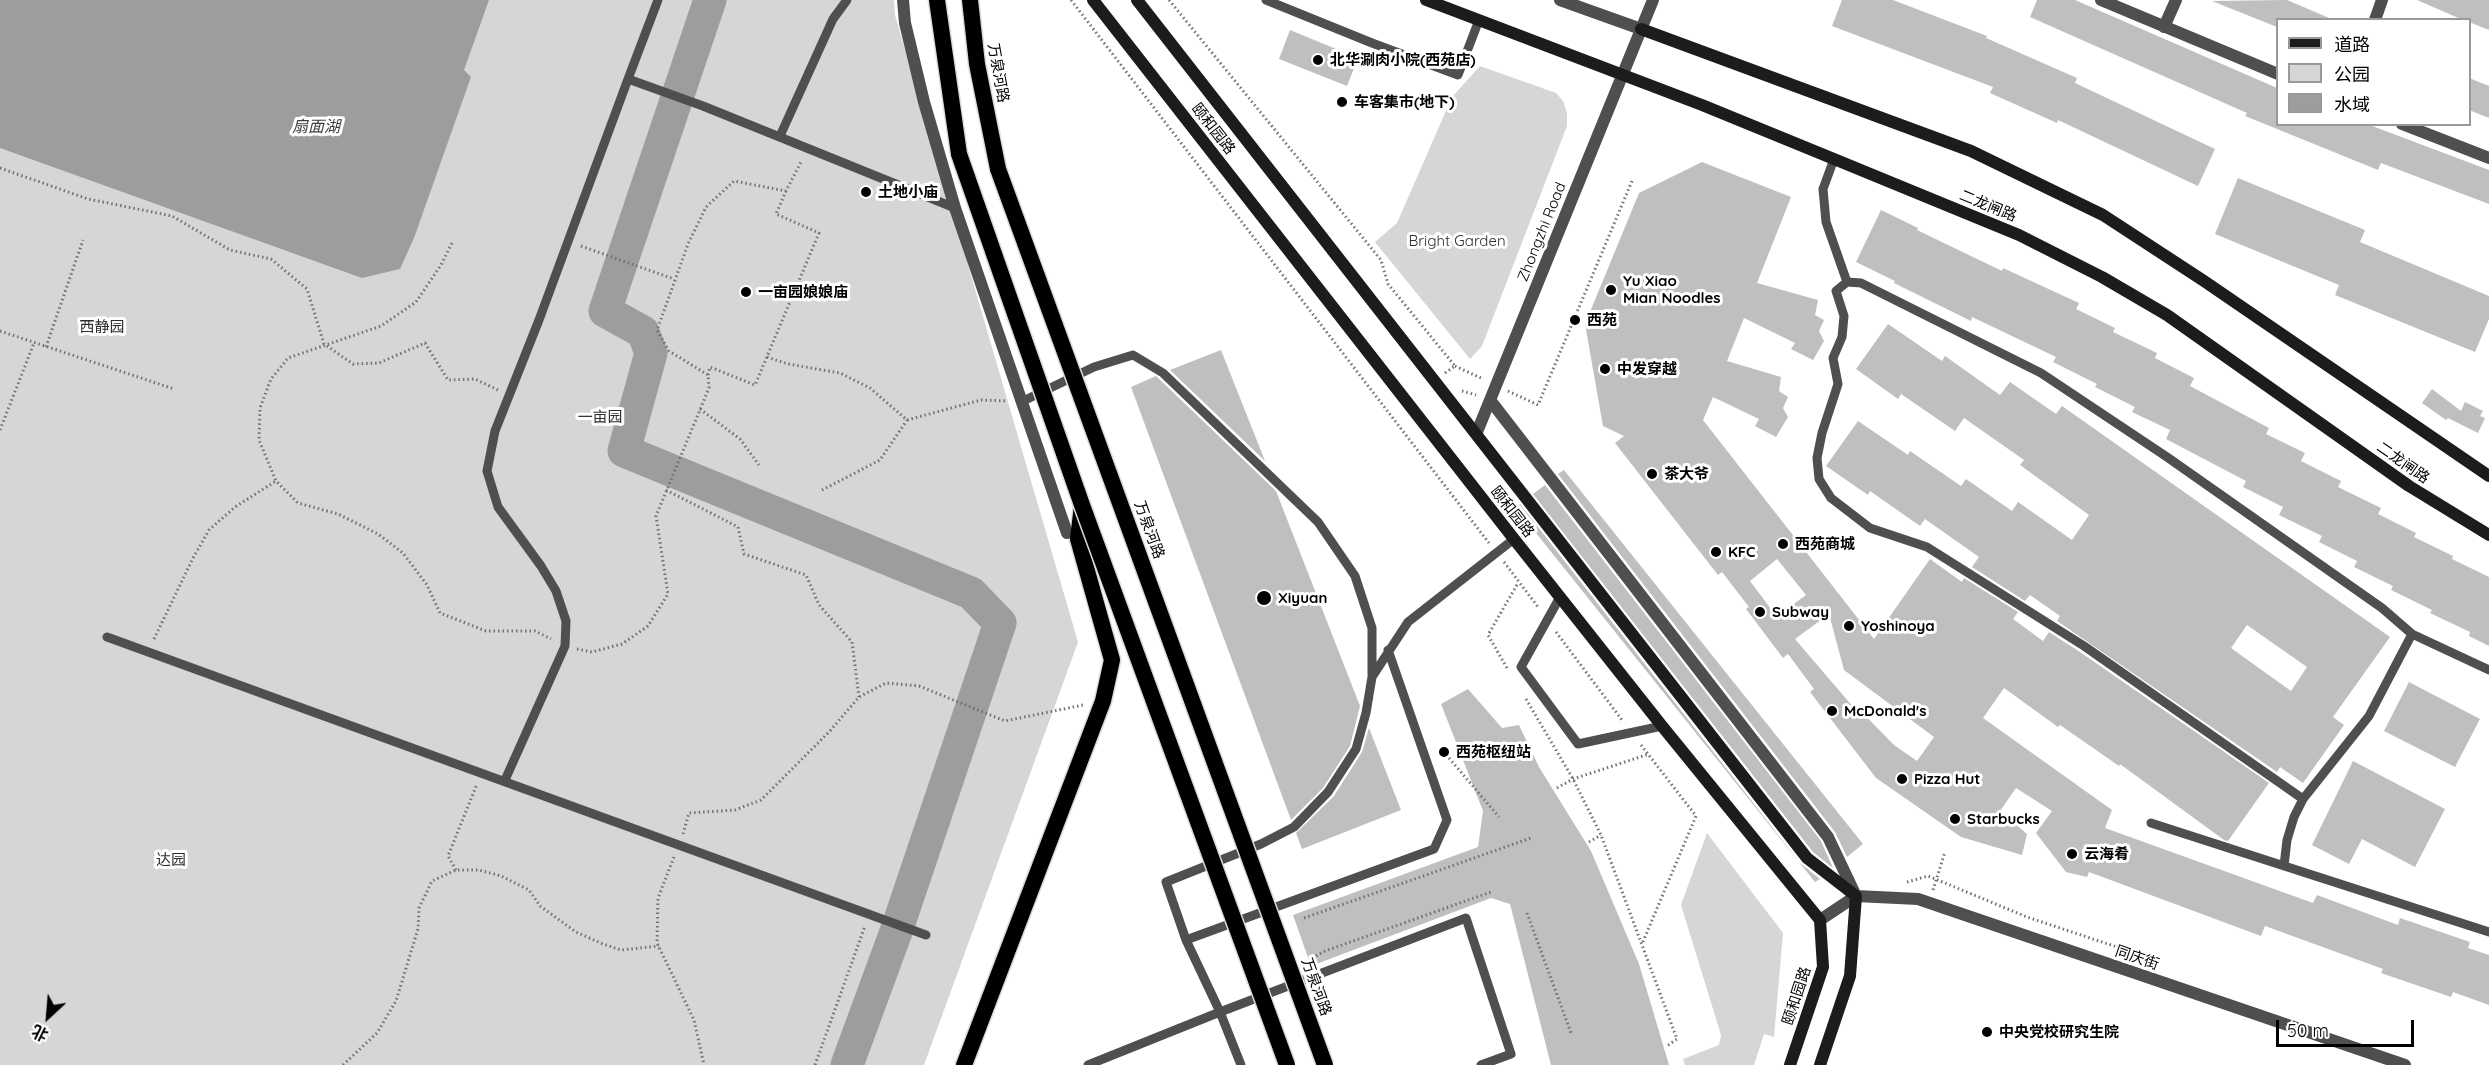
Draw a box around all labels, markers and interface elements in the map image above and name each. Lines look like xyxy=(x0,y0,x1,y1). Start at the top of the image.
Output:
legend xyxy=(2276,18,2471,126)
text: 道路 xyxy=(2334,33,2370,56)
street label: 万泉河路 xyxy=(984,42,1012,104)
place label: 北华涮肉小院(西苑店) xyxy=(1330,51,1476,69)
marker: 北华涮肉小院(西苑店) xyxy=(1311,53,1325,67)
text: 公园 xyxy=(2334,63,2370,86)
place label: 车客集市(地下) xyxy=(1354,93,1455,111)
text: 水域 xyxy=(2334,93,2370,116)
marker: 车客集市(地下) xyxy=(1335,95,1349,109)
street label: 颐和园路 xyxy=(1187,100,1239,158)
water label: 扇面湖 xyxy=(292,117,340,137)
street label: Zhongzhi Road xyxy=(1514,180,1570,284)
place label: 土地小庙 xyxy=(878,183,938,201)
marker: 土地小庙 xyxy=(859,185,873,199)
street label: 二龙闸路 xyxy=(1957,186,2019,226)
park label: Bright Garden xyxy=(1408,232,1506,250)
place label: Yu Xiao Mian Noodles xyxy=(1623,272,1721,307)
place label: 一亩园娘娘庙 xyxy=(758,283,848,301)
marker: Yu Xiao Mian Noodles xyxy=(1604,283,1618,297)
marker: 一亩园娘娘庙 xyxy=(739,285,753,299)
place label: 西苑 xyxy=(1587,311,1617,329)
marker: 西苑 xyxy=(1568,313,1582,327)
park label: 西静园 xyxy=(80,318,124,336)
place label: 中发穿越 xyxy=(1617,360,1677,378)
marker: 中发穿越 xyxy=(1598,362,1612,376)
park label: 一亩园 xyxy=(578,408,622,426)
street label: 二龙闸路 xyxy=(2373,438,2433,488)
place label: 茶大爷 xyxy=(1664,465,1709,483)
marker: 茶大爷 xyxy=(1645,467,1659,481)
street label: 颐和园路 xyxy=(1486,483,1538,541)
street label: 万泉河路 xyxy=(1130,499,1168,561)
place label: 西苑商城 xyxy=(1795,535,1855,553)
marker: 西苑商城 xyxy=(1776,537,1790,551)
place label: KFC xyxy=(1728,543,1756,561)
marker: KFC xyxy=(1709,545,1723,559)
marker: Xiyuan xyxy=(1255,589,1273,607)
place label: Xiyuan xyxy=(1278,589,1327,607)
place label: Subway xyxy=(1772,603,1829,621)
marker: Subway xyxy=(1753,605,1767,619)
place label: Yoshinoya xyxy=(1861,617,1935,635)
marker: Yoshinoya xyxy=(1842,619,1856,633)
place label: McDonald's xyxy=(1844,702,1926,720)
marker: McDonald's xyxy=(1825,704,1839,718)
place label: 西苑枢纽站 xyxy=(1456,743,1531,761)
marker: 西苑枢纽站 xyxy=(1437,745,1451,759)
place label: Pizza Hut xyxy=(1914,770,1980,788)
marker: Pizza Hut xyxy=(1895,772,1909,786)
place label: Starbucks xyxy=(1967,810,2040,828)
marker: Starbucks xyxy=(1948,812,1962,826)
place label: 云海肴 xyxy=(2084,845,2129,863)
marker: 云海肴 xyxy=(2065,847,2079,861)
park label: 达园 xyxy=(156,851,186,869)
street label: 同庆街 xyxy=(2113,942,2161,974)
street label: 万泉河路 xyxy=(1297,956,1335,1018)
street label: 颐和园路 xyxy=(1779,965,1815,1027)
north arrow xyxy=(18,987,78,1047)
scale bar xyxy=(2279,1008,2417,1046)
text: 50 m xyxy=(2287,1019,2329,1042)
text: 北 xyxy=(29,1021,52,1046)
place label: 中央党校研究生院 xyxy=(1999,1023,2119,1041)
marker: 中央党校研究生院 xyxy=(1980,1025,1994,1039)

